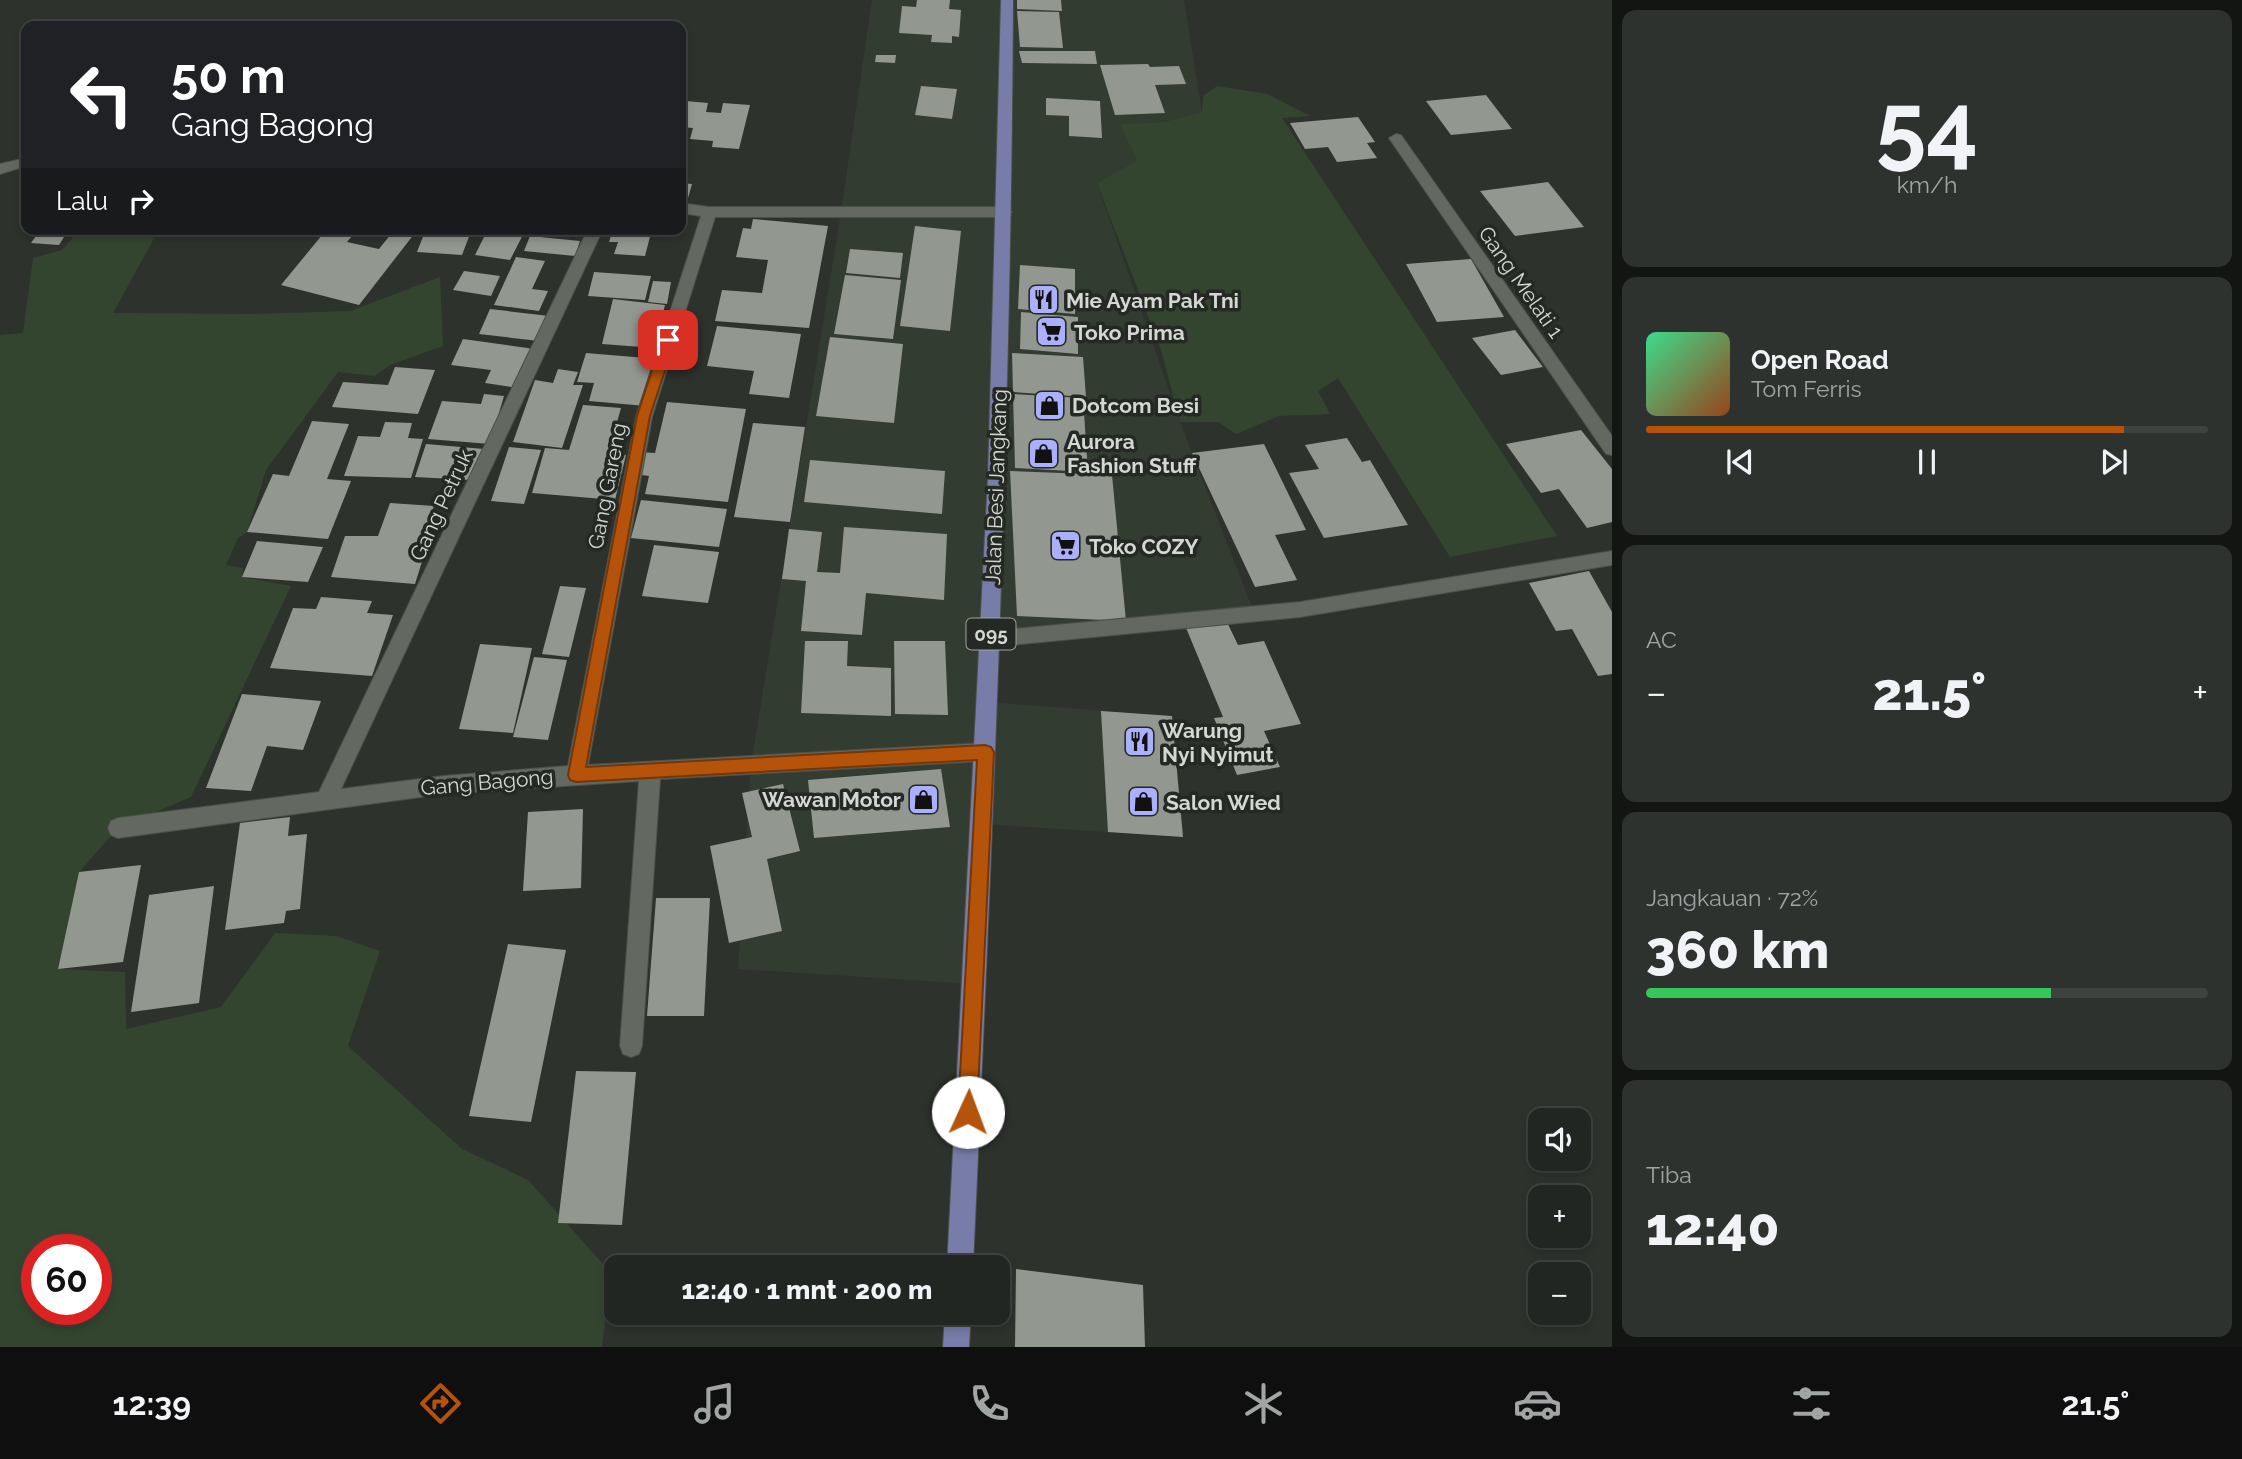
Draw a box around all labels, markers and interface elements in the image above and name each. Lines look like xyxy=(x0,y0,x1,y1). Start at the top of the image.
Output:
text: 50 m xyxy=(171,47,286,104)
icon: left xyxy=(56,49,147,140)
text: 54 xyxy=(1876,72,1978,179)
text: Gang Bagong xyxy=(171,106,374,143)
text: km/h xyxy=(1897,171,1957,198)
icon: right xyxy=(122,182,160,220)
text: Lalu xyxy=(56,186,108,216)
street label: Gang Melati 1 xyxy=(1473,221,1569,343)
restaurant icon: Mie Ayam Pak Tni xyxy=(1026,283,1060,317)
place label: Mie Ayam Pak Tni xyxy=(1066,288,1239,313)
pin xyxy=(638,310,698,370)
supermarket icon: Toko Prima xyxy=(1034,315,1068,349)
place label: Toko Prima xyxy=(1074,320,1185,345)
icon: arrive xyxy=(649,321,687,359)
text: Open Road xyxy=(1751,345,1889,375)
text: Tom Ferris xyxy=(1751,375,1862,402)
street label: Jalan Besi Jangkang xyxy=(980,388,1012,586)
shop icon: Dotcom Besi xyxy=(1032,388,1066,422)
place label: Dotcom Besi xyxy=(1072,393,1199,418)
street label: Gang Gareng xyxy=(583,421,631,551)
place label: Aurora Fashion Stuff xyxy=(1067,429,1197,478)
shop icon: Aurora Fashion Stuff xyxy=(1027,436,1061,470)
icon: previous xyxy=(1721,443,1759,481)
icon: pause xyxy=(1908,443,1946,481)
icon: next xyxy=(2095,443,2133,481)
street label: Gang Petruk xyxy=(404,445,478,565)
supermarket icon: Toko COZY xyxy=(1049,529,1083,563)
place label: Toko COZY xyxy=(1089,534,1199,559)
road number: 095 xyxy=(967,618,1016,650)
text: AC xyxy=(1646,626,1677,653)
text: 21.5° xyxy=(1872,661,1986,722)
text: − xyxy=(1646,670,1666,715)
text: + xyxy=(2192,670,2208,715)
place label: Warung Nyi Nyimut xyxy=(1162,718,1273,767)
restaurant icon: Warung Nyi Nyimut xyxy=(1122,725,1156,759)
street label: Gang Bagong xyxy=(420,764,554,800)
shop icon: Wawan Motor xyxy=(907,782,941,816)
shop icon: Salon Wied xyxy=(1126,785,1160,819)
place label: Wawan Motor xyxy=(762,787,901,812)
place label: Salon Wied xyxy=(1166,790,1281,815)
text: Jangkauan · 72% xyxy=(1646,884,1818,911)
text: 360 km xyxy=(1646,919,1829,980)
position arrow xyxy=(931,1075,1005,1149)
map controls xyxy=(1528,1108,1591,1325)
button: sound xyxy=(1528,1108,1591,1171)
text: Tiba xyxy=(1646,1161,1692,1188)
button: + xyxy=(1528,1185,1591,1248)
text: 12:40 xyxy=(1646,1196,1779,1257)
speed limit sign: 60 xyxy=(21,1234,112,1325)
button: − xyxy=(1528,1262,1591,1325)
text: 12:40 · 1 mnt · 200 m xyxy=(682,1275,932,1305)
icon: directions xyxy=(416,1379,465,1428)
icon: music xyxy=(690,1379,739,1428)
icon: phone xyxy=(965,1379,1014,1428)
icon: climate xyxy=(1239,1379,1288,1428)
icon: car xyxy=(1513,1379,1562,1428)
icon: filters xyxy=(1787,1379,1836,1428)
text: 12:39 xyxy=(113,1385,191,1422)
text: 21.5° xyxy=(2061,1385,2129,1422)

